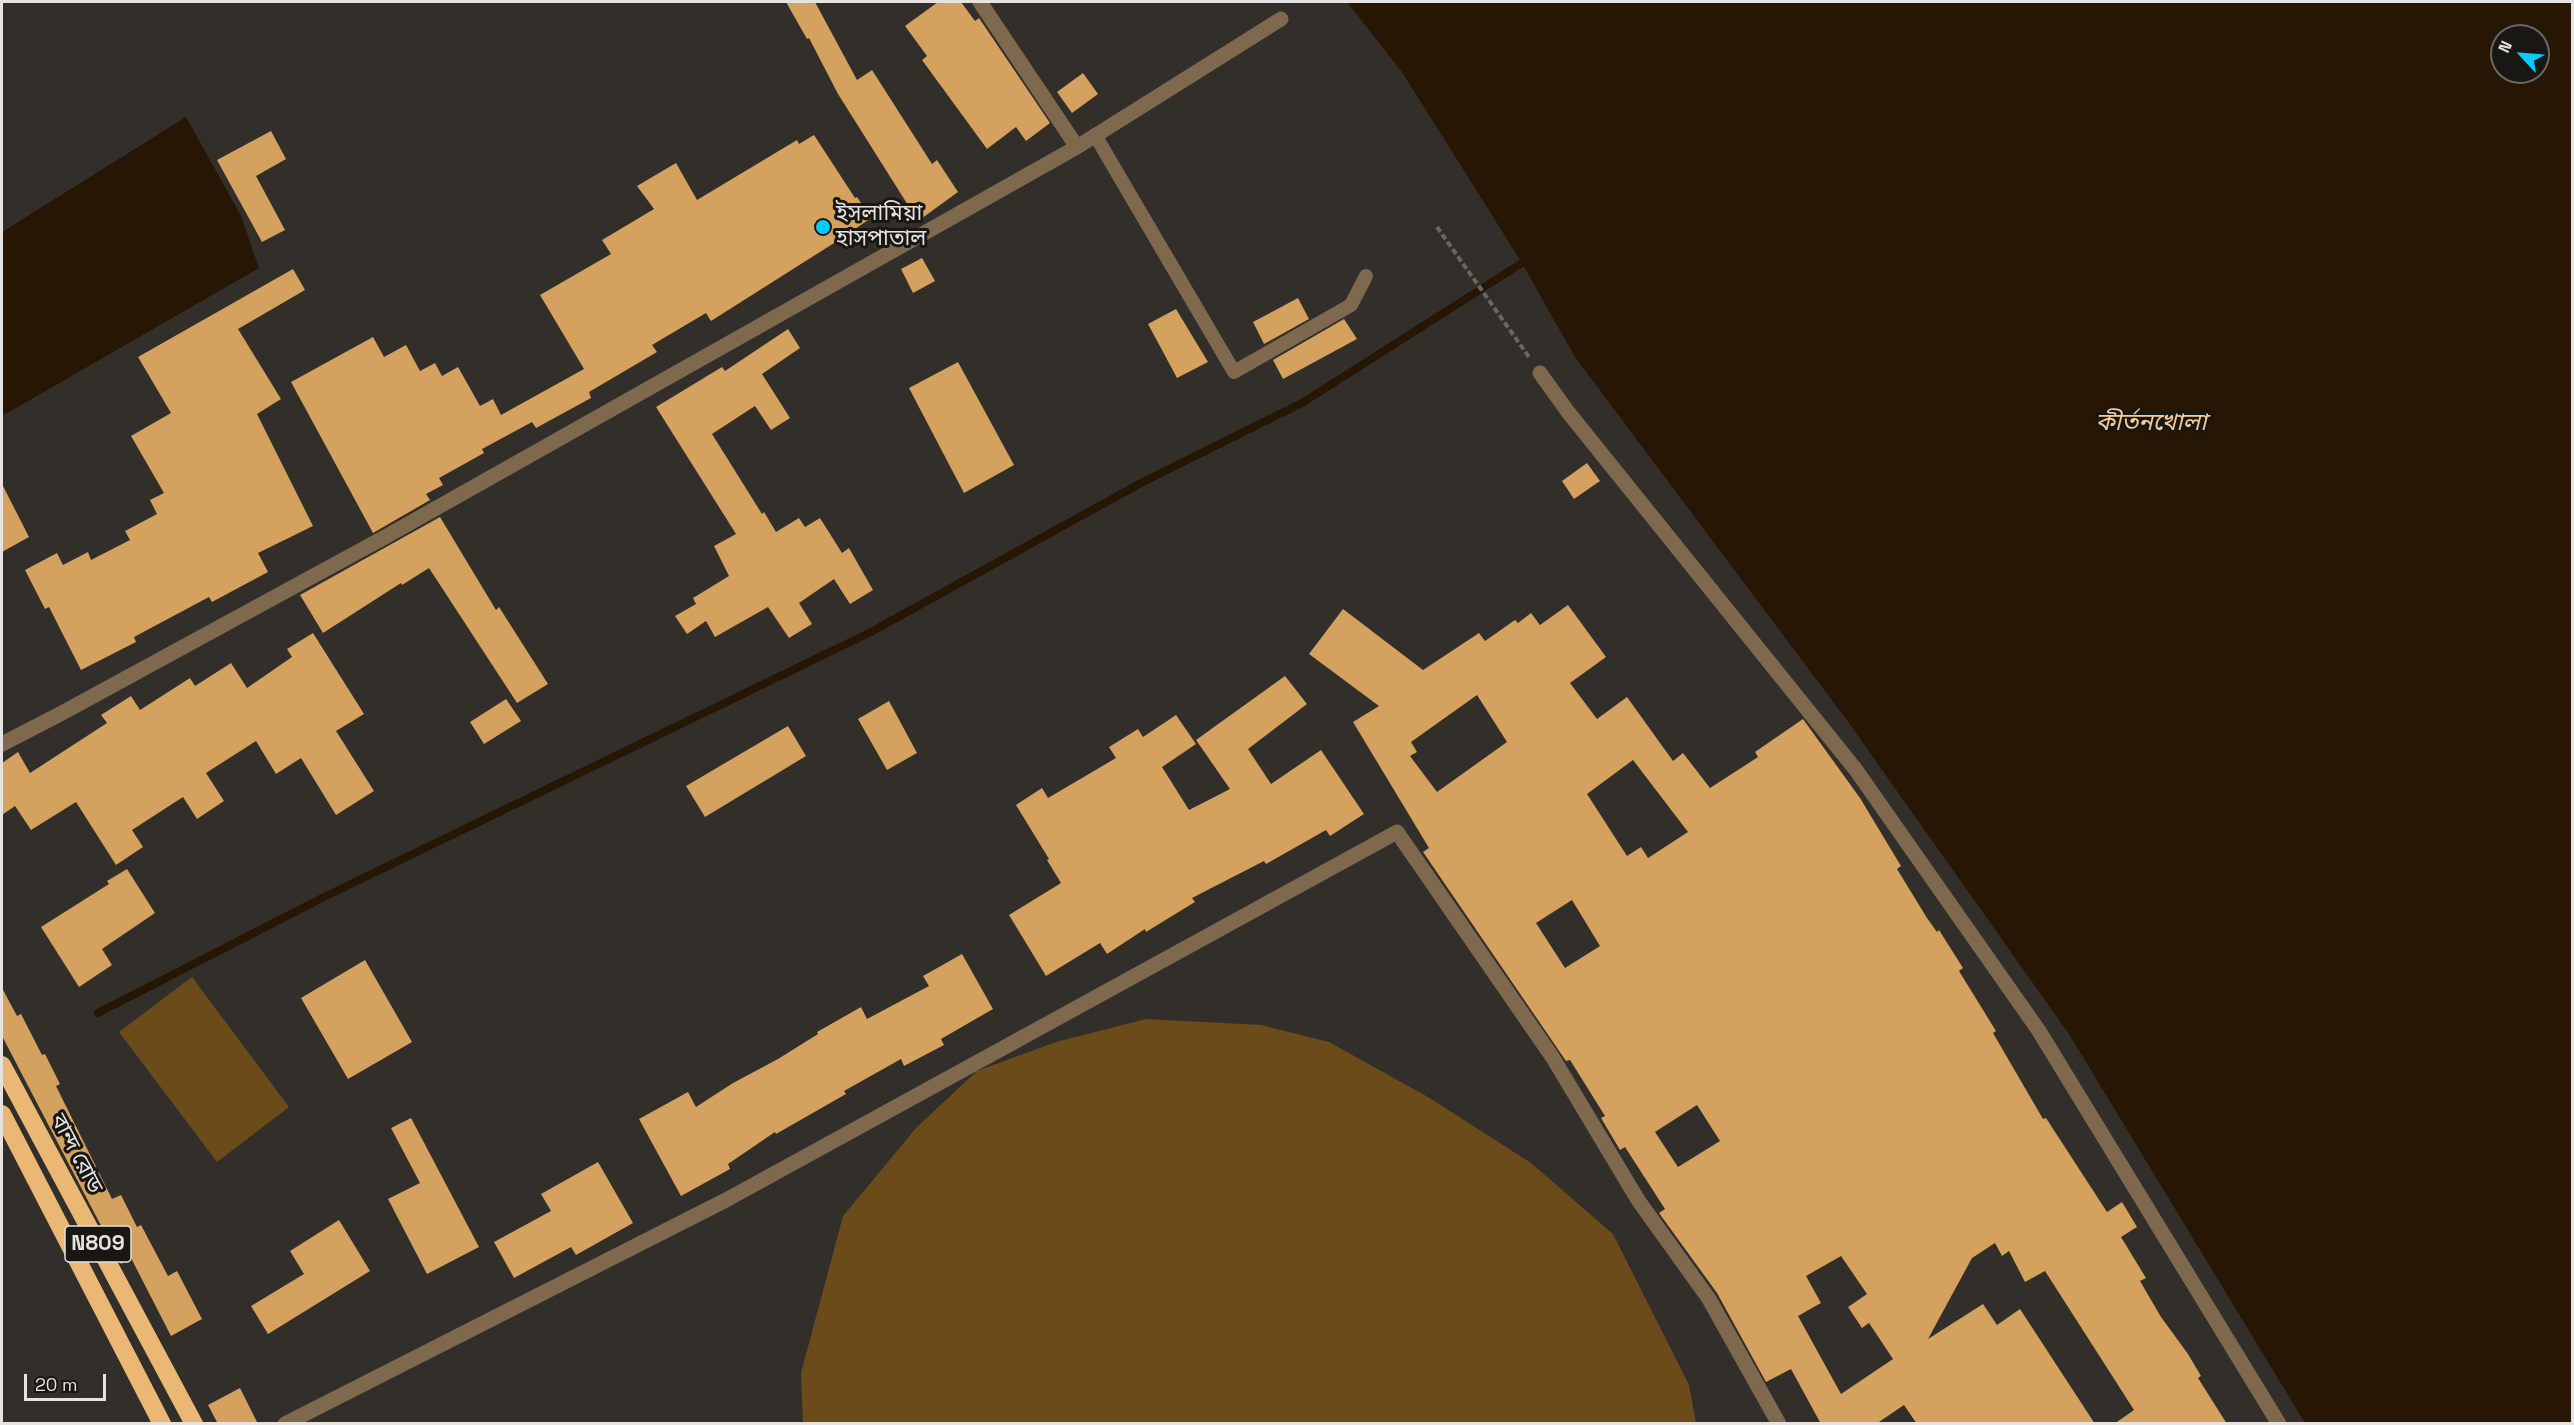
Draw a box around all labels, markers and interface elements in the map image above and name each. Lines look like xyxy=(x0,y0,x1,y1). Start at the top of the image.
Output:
north arrow xyxy=(2490,24,2550,84)
text: N xyxy=(2493,37,2517,56)
place label: ইসলামিয়া হাসপাতাল xyxy=(836,201,926,252)
marker: ইসলামিয়া হাসপাতাল xyxy=(814,218,832,236)
water label: কীর্তনখোলা xyxy=(2095,409,2207,437)
street label: বান্দ রোড xyxy=(44,1110,108,1198)
road number: N809 xyxy=(65,1226,131,1262)
scale bar xyxy=(27,1362,110,1400)
text: 20 m xyxy=(35,1373,78,1396)

